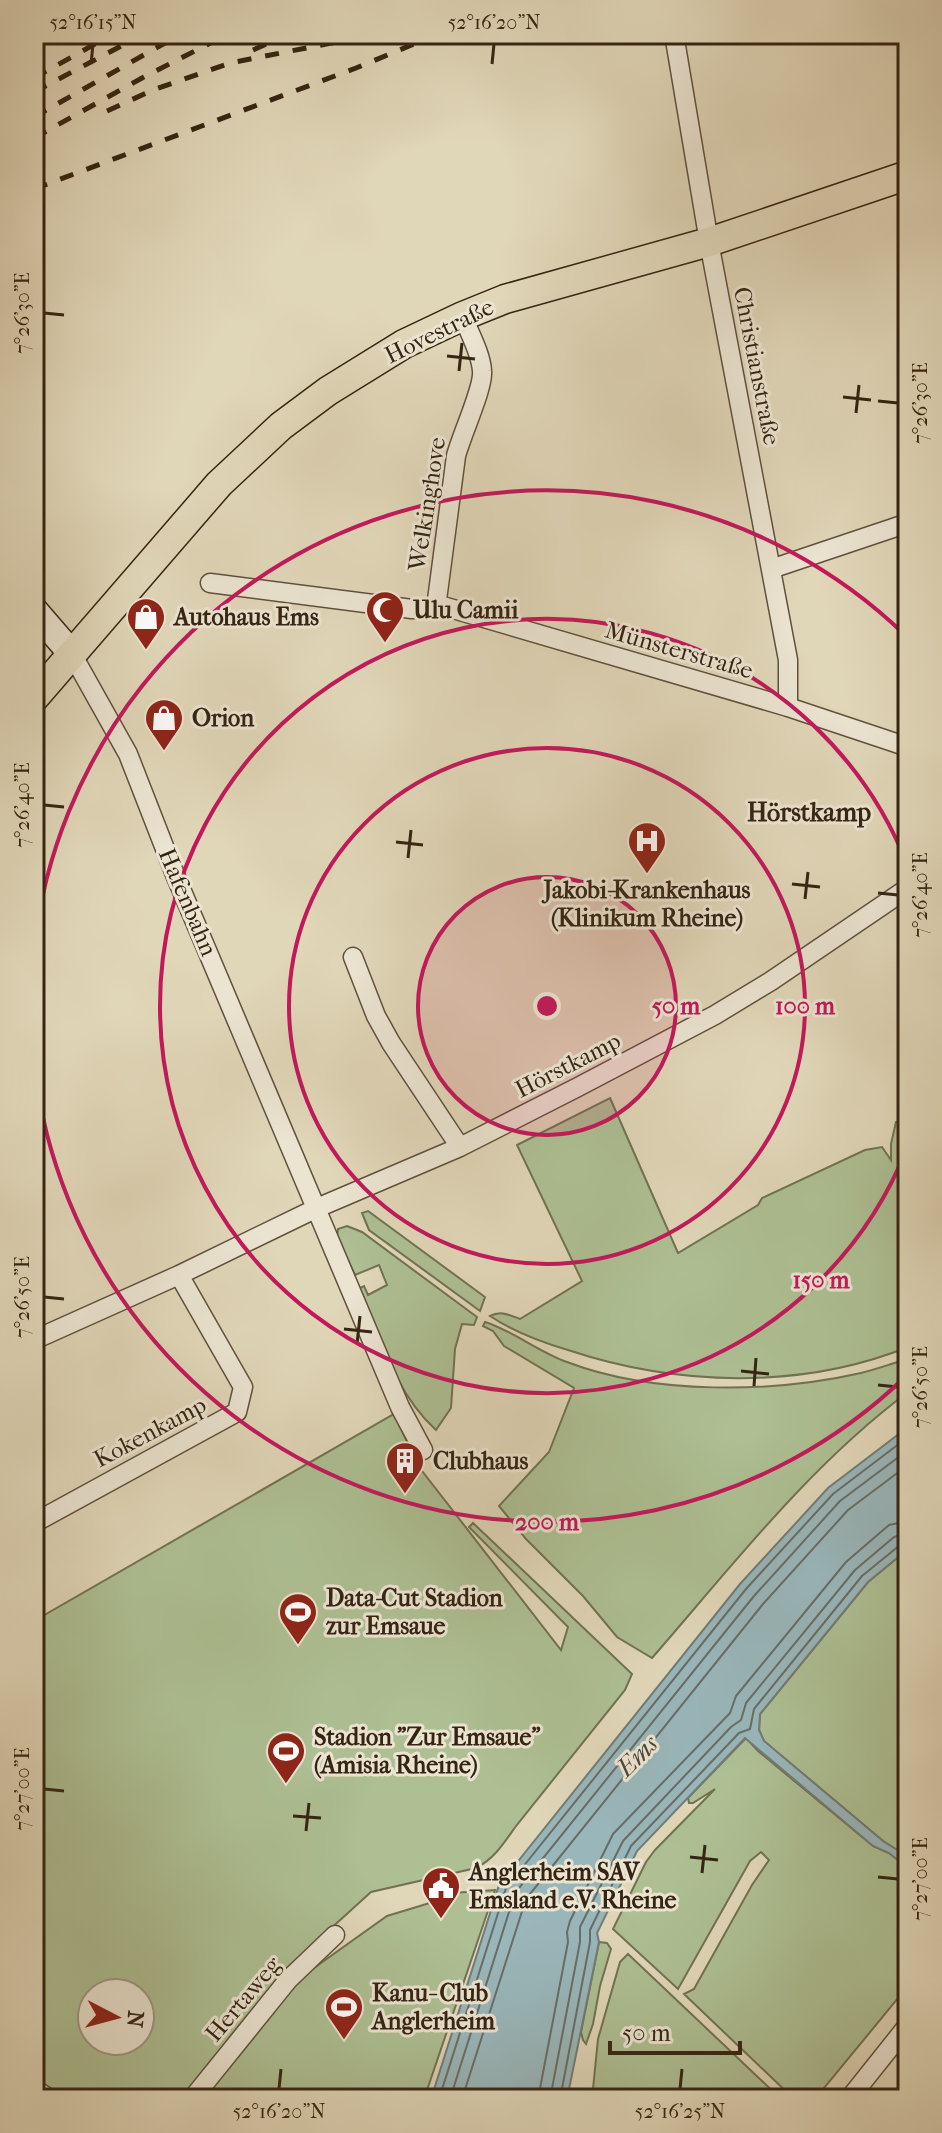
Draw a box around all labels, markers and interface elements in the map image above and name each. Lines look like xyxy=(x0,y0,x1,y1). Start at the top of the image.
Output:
text: 52°16'15"N xyxy=(49,11,137,34)
text: 52°16'20"N xyxy=(448,11,540,34)
text: 7°26'30"E xyxy=(11,272,34,354)
street label: Christianstraße xyxy=(728,285,786,447)
street label: Hovestraße xyxy=(380,293,498,369)
text: 7°26'30"E xyxy=(909,362,932,444)
street label: Welkinghove xyxy=(402,435,451,574)
mosque icon: Ulu Camii xyxy=(364,589,406,644)
shop icon: Autohaus Ems xyxy=(125,596,167,651)
place label: Ulu Camii xyxy=(412,596,519,624)
place label: Autohaus Ems xyxy=(172,603,319,631)
street label: Münsterstraße xyxy=(602,616,756,685)
shop icon: Orion xyxy=(143,697,185,752)
place label: Orion xyxy=(192,704,255,732)
text: 7°26'40"E xyxy=(11,762,34,848)
district label: Hörstkamp xyxy=(747,797,871,828)
hospital icon: Jakobi-Krankenhaus (Klinikum Rheine) xyxy=(626,820,668,875)
street label: Hafenbahn xyxy=(153,844,223,960)
text: 7°26'40"E xyxy=(909,852,932,938)
place label: Jakobi-Krankenhaus (Klinikum Rheine) xyxy=(542,876,751,932)
centre of rings xyxy=(533,992,561,1020)
text: 50 m xyxy=(652,992,701,1020)
text: 100 m xyxy=(775,992,836,1020)
street label: Hörstkamp xyxy=(511,1026,625,1104)
text: 7°26'50"E xyxy=(11,1256,34,1338)
text: 150 m xyxy=(792,1266,851,1294)
text: 7°26'50"E xyxy=(909,1346,932,1428)
street label: Kokenkamp xyxy=(89,1391,211,1473)
building icon: Clubhaus xyxy=(384,1440,426,1495)
place label: Clubhaus xyxy=(433,1447,529,1475)
text: 200 m xyxy=(515,1508,580,1536)
place label: Data-Cut Stadion zur Emsaue xyxy=(325,1584,504,1640)
sports icon: Data-Cut Stadion zur Emsaue xyxy=(277,1591,319,1646)
place label: Stadion "Zur Emsaue" (Amisia Rheine) xyxy=(314,1723,541,1779)
water label: Ems xyxy=(608,1728,665,1785)
sports icon: Stadion "Zur Emsaue" (Amisia Rheine) xyxy=(265,1730,307,1785)
text: 7°27'00"E xyxy=(11,1747,34,1831)
text: 7°27'00"E xyxy=(909,1837,932,1921)
place label: Anglerheim SAV Emsland e.V. Rheine xyxy=(467,1858,676,1914)
public building icon: Anglerheim SAV Emsland e.V. Rheine xyxy=(420,1865,462,1920)
street label: Hertaweg xyxy=(199,1950,287,2047)
north arrow xyxy=(76,1977,156,2057)
place label: Kanu- Club Anglerheim xyxy=(370,1979,496,2035)
sports icon: Kanu- Club Anglerheim xyxy=(323,1986,365,2041)
scale bar xyxy=(610,2005,740,2055)
text: N xyxy=(121,2009,149,2029)
text: 50 m xyxy=(622,2019,671,2047)
text: 52°16'20"N xyxy=(233,2100,325,2123)
text: 52°16'25"N xyxy=(635,2100,725,2123)

